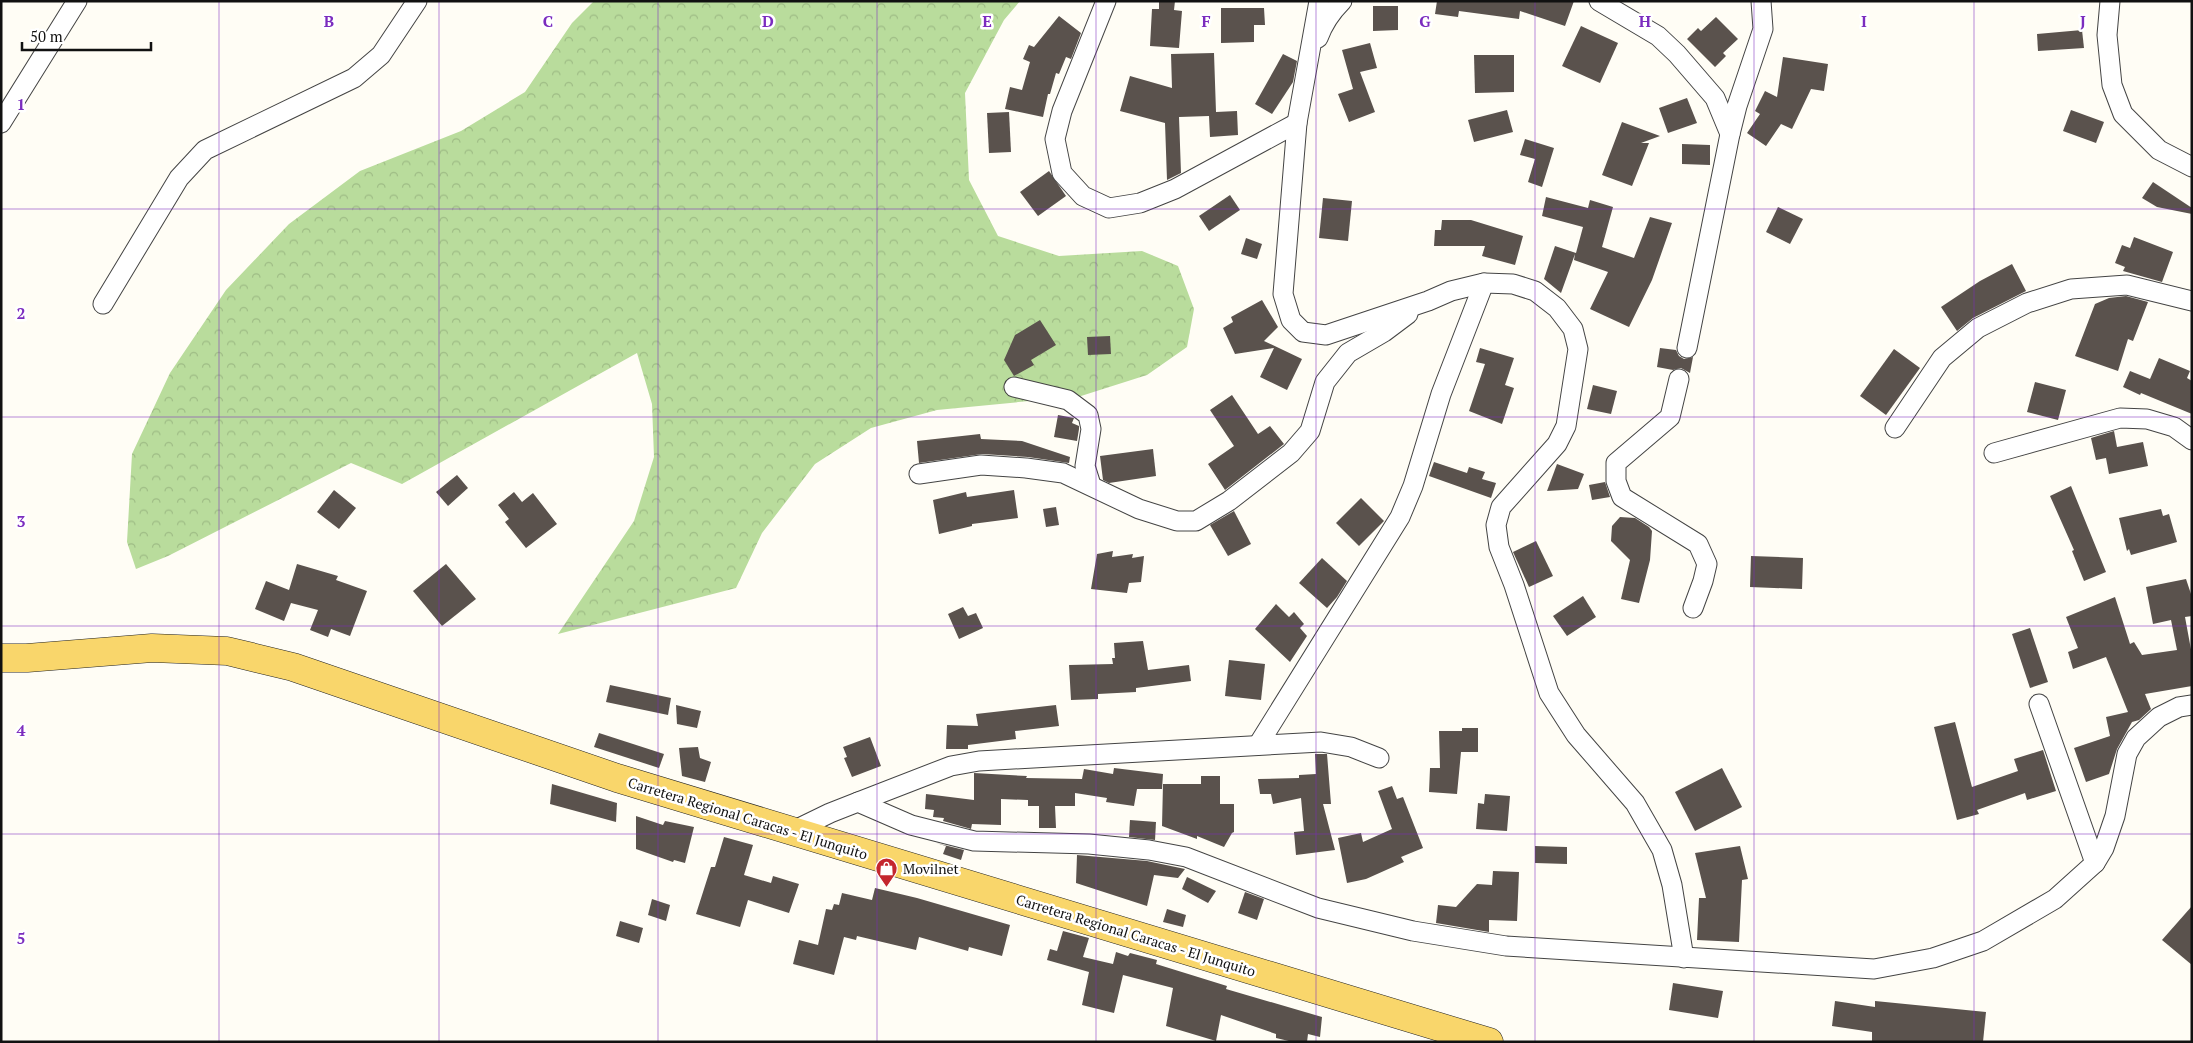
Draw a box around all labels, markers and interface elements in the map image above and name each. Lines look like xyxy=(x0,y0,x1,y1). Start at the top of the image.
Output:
text: B xyxy=(324,10,334,32)
text: C xyxy=(543,10,553,32)
text: D xyxy=(762,10,774,32)
text: E xyxy=(982,10,992,32)
text: F xyxy=(1201,10,1211,32)
text: G xyxy=(1419,10,1431,32)
text: H xyxy=(1639,10,1651,32)
text: I xyxy=(1861,10,1867,32)
text: J xyxy=(2080,10,2086,32)
scale bar xyxy=(22,20,151,52)
text: 50 m xyxy=(30,26,63,46)
text: 1 xyxy=(16,93,26,115)
text: 2 xyxy=(16,302,26,324)
text: 3 xyxy=(16,510,26,532)
text: 4 xyxy=(16,719,26,741)
street label: Carretera Regional Caracas - El Junquito xyxy=(626,772,870,864)
shop icon: Movilnet xyxy=(875,856,899,887)
place label: Movilnet xyxy=(903,859,960,878)
street label: Carretera Regional Caracas - El Junquito xyxy=(1014,889,1258,981)
text: 5 xyxy=(16,927,26,949)

